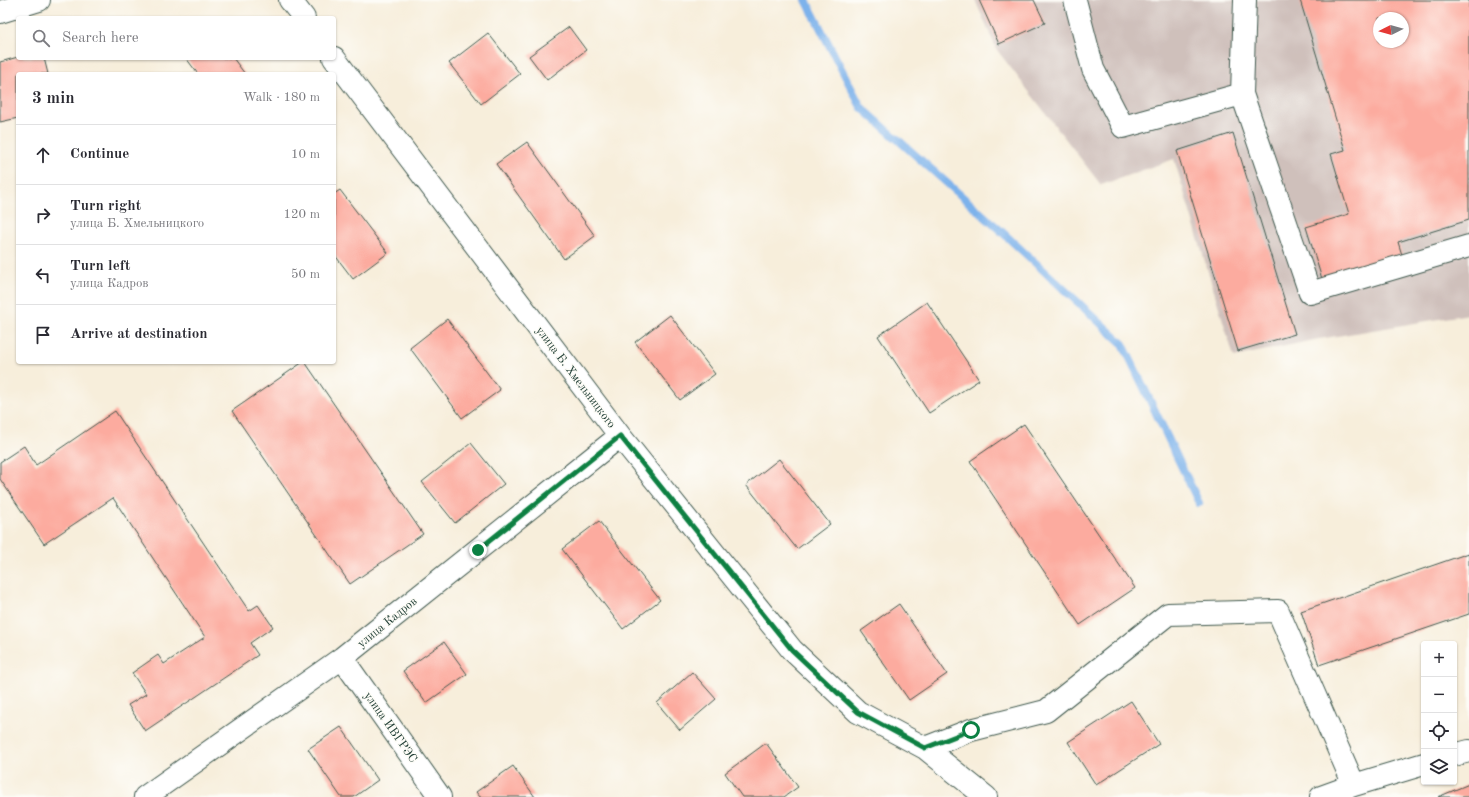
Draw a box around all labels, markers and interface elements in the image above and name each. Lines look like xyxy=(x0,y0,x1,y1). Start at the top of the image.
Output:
north arrow xyxy=(1373,12,1409,48)
search box xyxy=(16,16,336,60)
icon: search xyxy=(30,27,52,49)
text: Search here xyxy=(62,31,139,46)
text: 3 min xyxy=(32,90,75,107)
text: Walk · 180 m xyxy=(243,91,320,104)
icon: ahead xyxy=(32,144,54,166)
text: Continue xyxy=(70,147,129,162)
text: 10 m xyxy=(291,148,320,161)
text: Turn right xyxy=(70,199,141,214)
icon: right xyxy=(32,204,54,226)
text: 120 m xyxy=(283,208,320,221)
text: улица Б. Хмельницкого xyxy=(70,217,204,230)
text: Turn left xyxy=(70,259,130,274)
icon: left xyxy=(32,264,54,286)
text: 50 m xyxy=(291,268,320,281)
text: улица Кадров xyxy=(70,277,149,290)
icon: arrive xyxy=(32,324,54,346)
street label: улица Б. Хмельницкого xyxy=(533,325,617,431)
text: Arrive at destination xyxy=(70,327,208,342)
route end xyxy=(469,541,487,559)
street label: улица Кадров xyxy=(356,595,420,650)
map controls xyxy=(1421,641,1457,785)
button: + xyxy=(1421,641,1457,677)
button: − xyxy=(1421,677,1457,713)
street label: улица ИВГРЭС xyxy=(361,690,419,765)
button: locate xyxy=(1421,713,1457,749)
route start xyxy=(962,721,980,739)
button: layers xyxy=(1421,749,1457,785)

